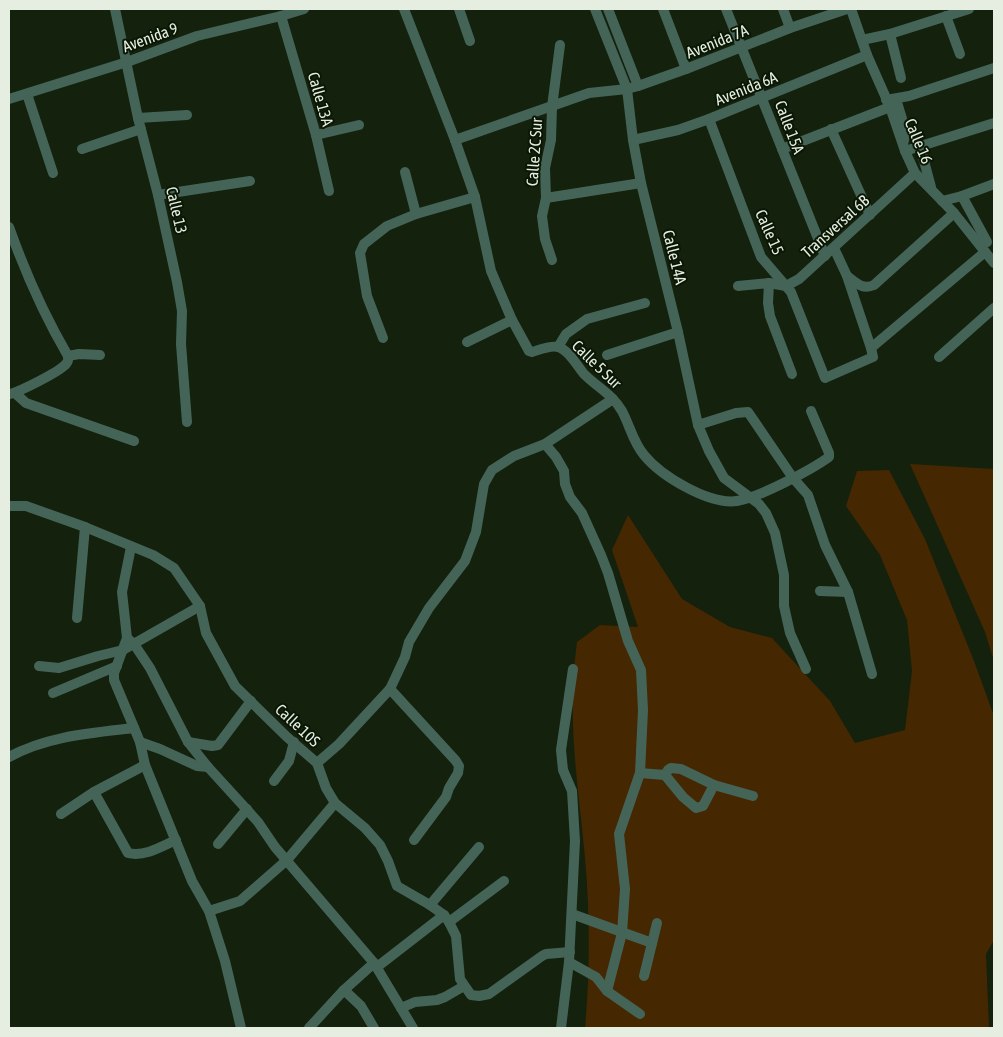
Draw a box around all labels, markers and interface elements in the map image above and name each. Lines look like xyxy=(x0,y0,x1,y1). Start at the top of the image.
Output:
street label: Avenida 9 xyxy=(120,19,180,55)
street label: Avenida 7A xyxy=(683,20,751,62)
street label: Avenida 6A xyxy=(712,67,780,109)
street label: Calle 13A xyxy=(305,70,337,128)
street label: Calle 15A xyxy=(772,98,808,156)
street label: Calle 16 xyxy=(901,116,937,166)
street label: Calle 2C Sur xyxy=(523,117,545,187)
street label: Calle 13 xyxy=(163,185,191,235)
street label: Transversal 6B xyxy=(798,191,873,261)
street label: Calle 15 xyxy=(752,207,788,257)
street label: Calle 14A xyxy=(660,228,690,286)
street label: Calle 5 Sur xyxy=(569,336,625,392)
street label: Calle 10S xyxy=(272,700,324,750)

